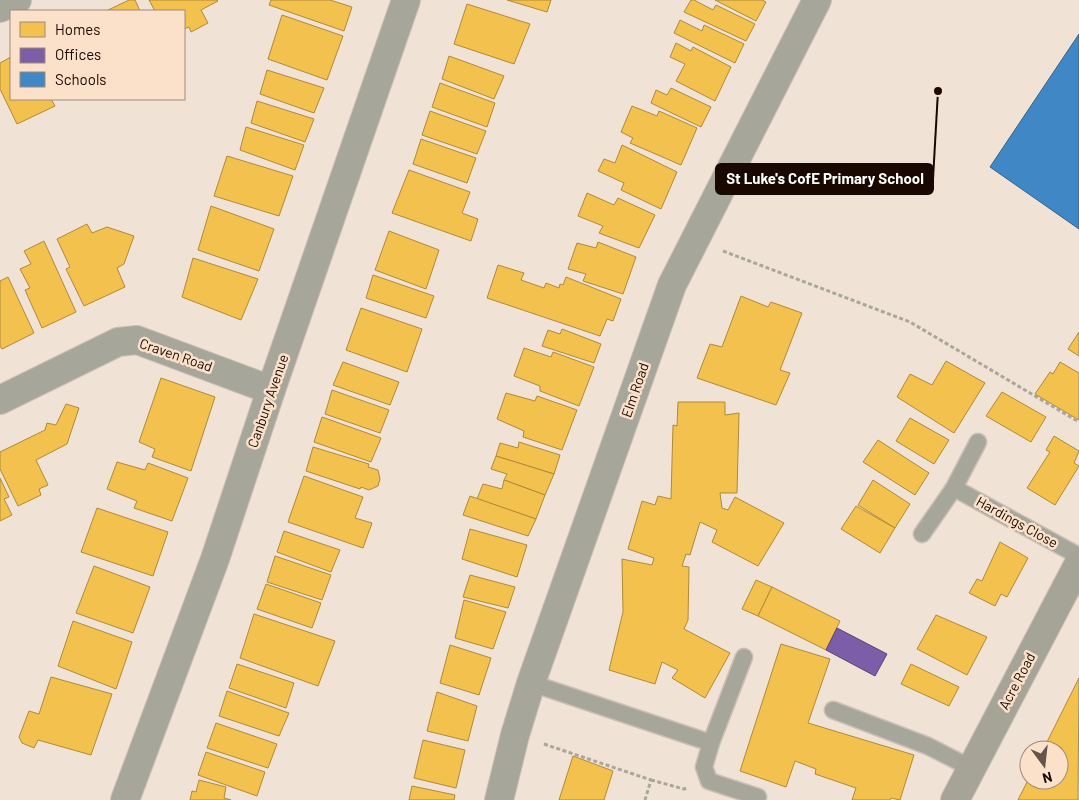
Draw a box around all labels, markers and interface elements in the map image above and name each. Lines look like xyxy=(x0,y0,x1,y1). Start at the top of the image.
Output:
legend xyxy=(10,10,185,100)
text: Homes xyxy=(55,20,100,38)
text: Offices xyxy=(55,45,101,63)
text: Schools xyxy=(55,70,107,88)
callout: St Luke's CofE Primary School xyxy=(716,164,933,194)
text: St Luke's CofE Primary School xyxy=(726,169,924,187)
street label: Craven Road xyxy=(138,334,215,375)
street label: Canbury Avenue xyxy=(244,352,291,450)
street label: Elm Road xyxy=(617,360,652,420)
street label: Hardings Close xyxy=(974,492,1061,551)
street label: Acre Road xyxy=(995,649,1039,712)
north arrow xyxy=(1019,740,1069,790)
text: N xyxy=(1041,769,1054,787)

